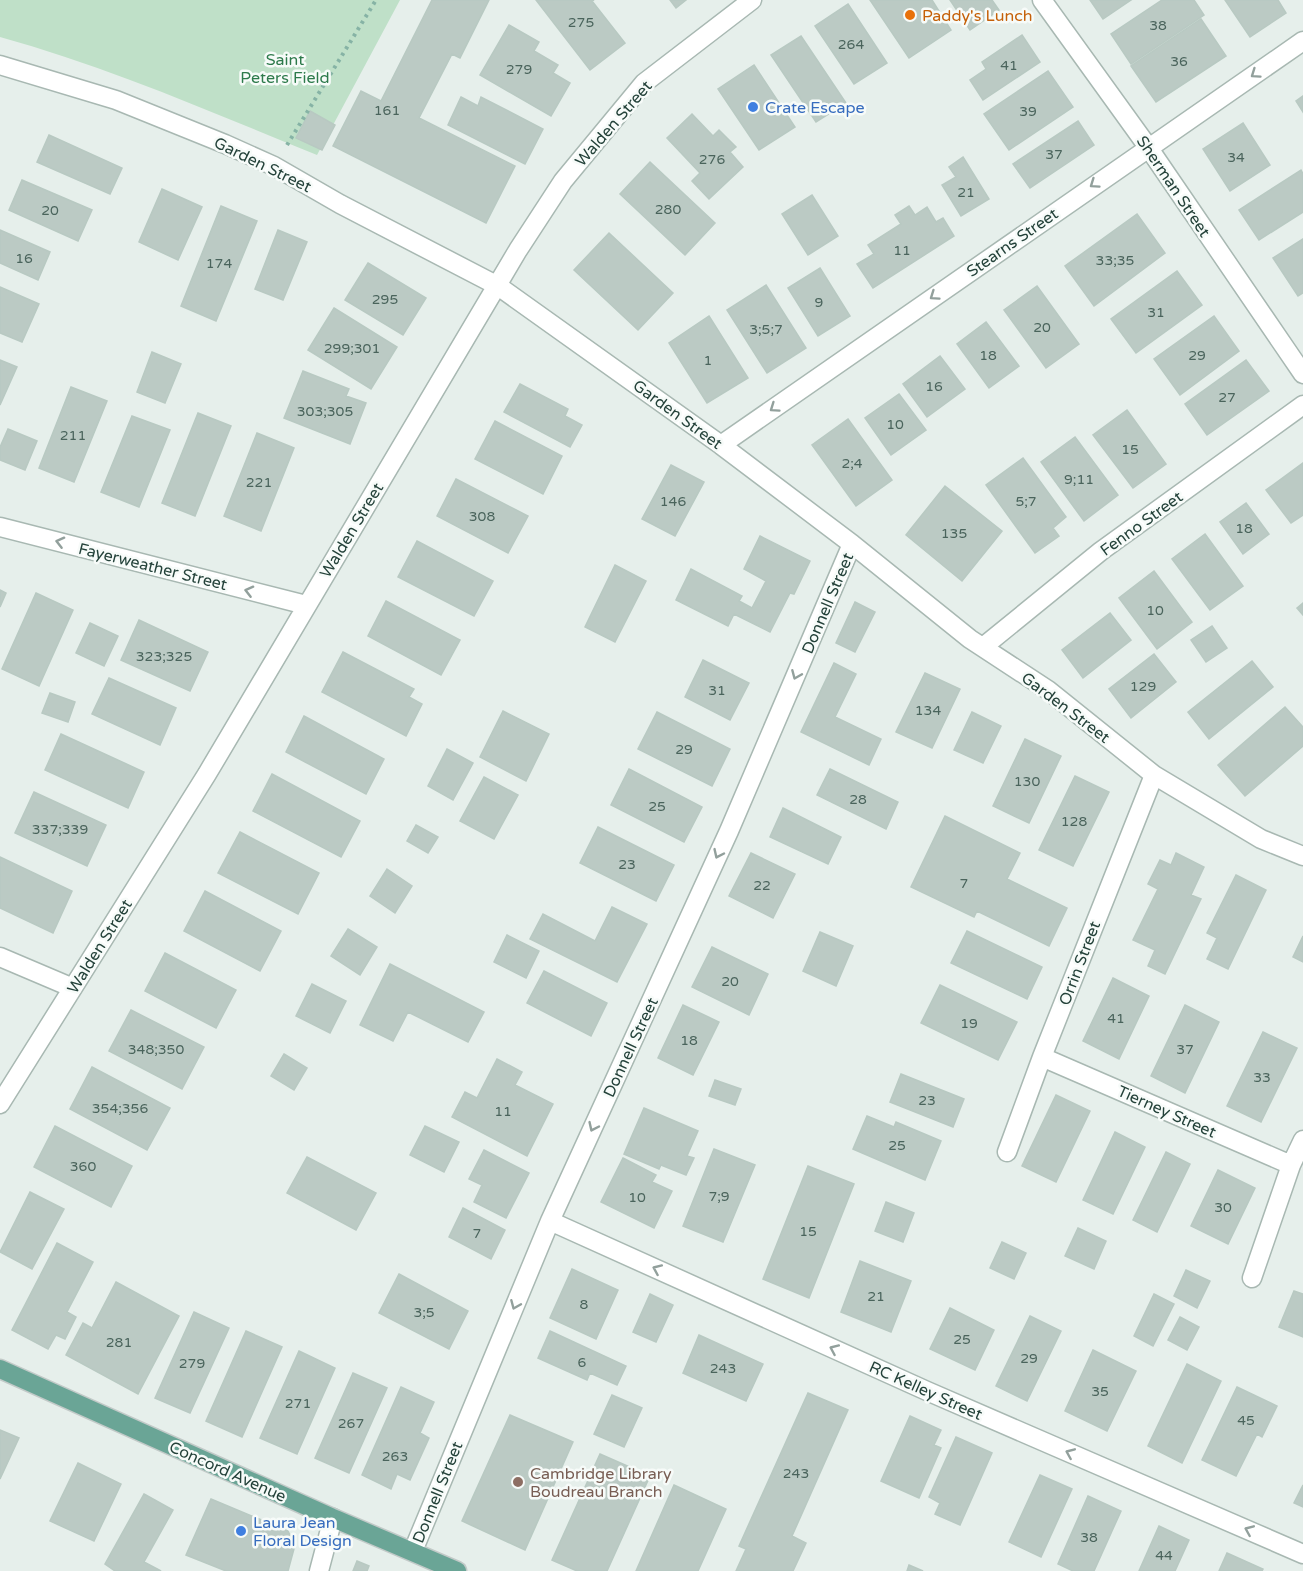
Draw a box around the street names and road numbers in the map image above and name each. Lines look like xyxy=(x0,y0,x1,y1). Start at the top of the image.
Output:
street label: Walden Street xyxy=(571,77,656,171)
street label: Sherman Street xyxy=(1132,132,1214,241)
street label: Garden Street xyxy=(211,133,314,197)
street label: Stearns Street xyxy=(963,204,1062,282)
street label: Garden Street xyxy=(629,376,726,454)
street label: Walden Street xyxy=(316,479,388,582)
street label: Fenno Street xyxy=(1096,487,1187,560)
street label: Fayerweather Street xyxy=(76,539,229,595)
street label: Donnell Street xyxy=(798,550,858,657)
street label: Garden Street xyxy=(1017,668,1114,748)
street label: Walden Street xyxy=(63,896,137,997)
street label: Orrin Street xyxy=(1055,918,1105,1008)
street label: Donnell Street xyxy=(599,994,663,1101)
street label: Tierney Street xyxy=(1114,1081,1219,1143)
street label: RC Kelley Street xyxy=(866,1357,985,1425)
street label: Concord Avenue xyxy=(166,1437,289,1507)
street label: Donnell Street xyxy=(408,1439,467,1546)

